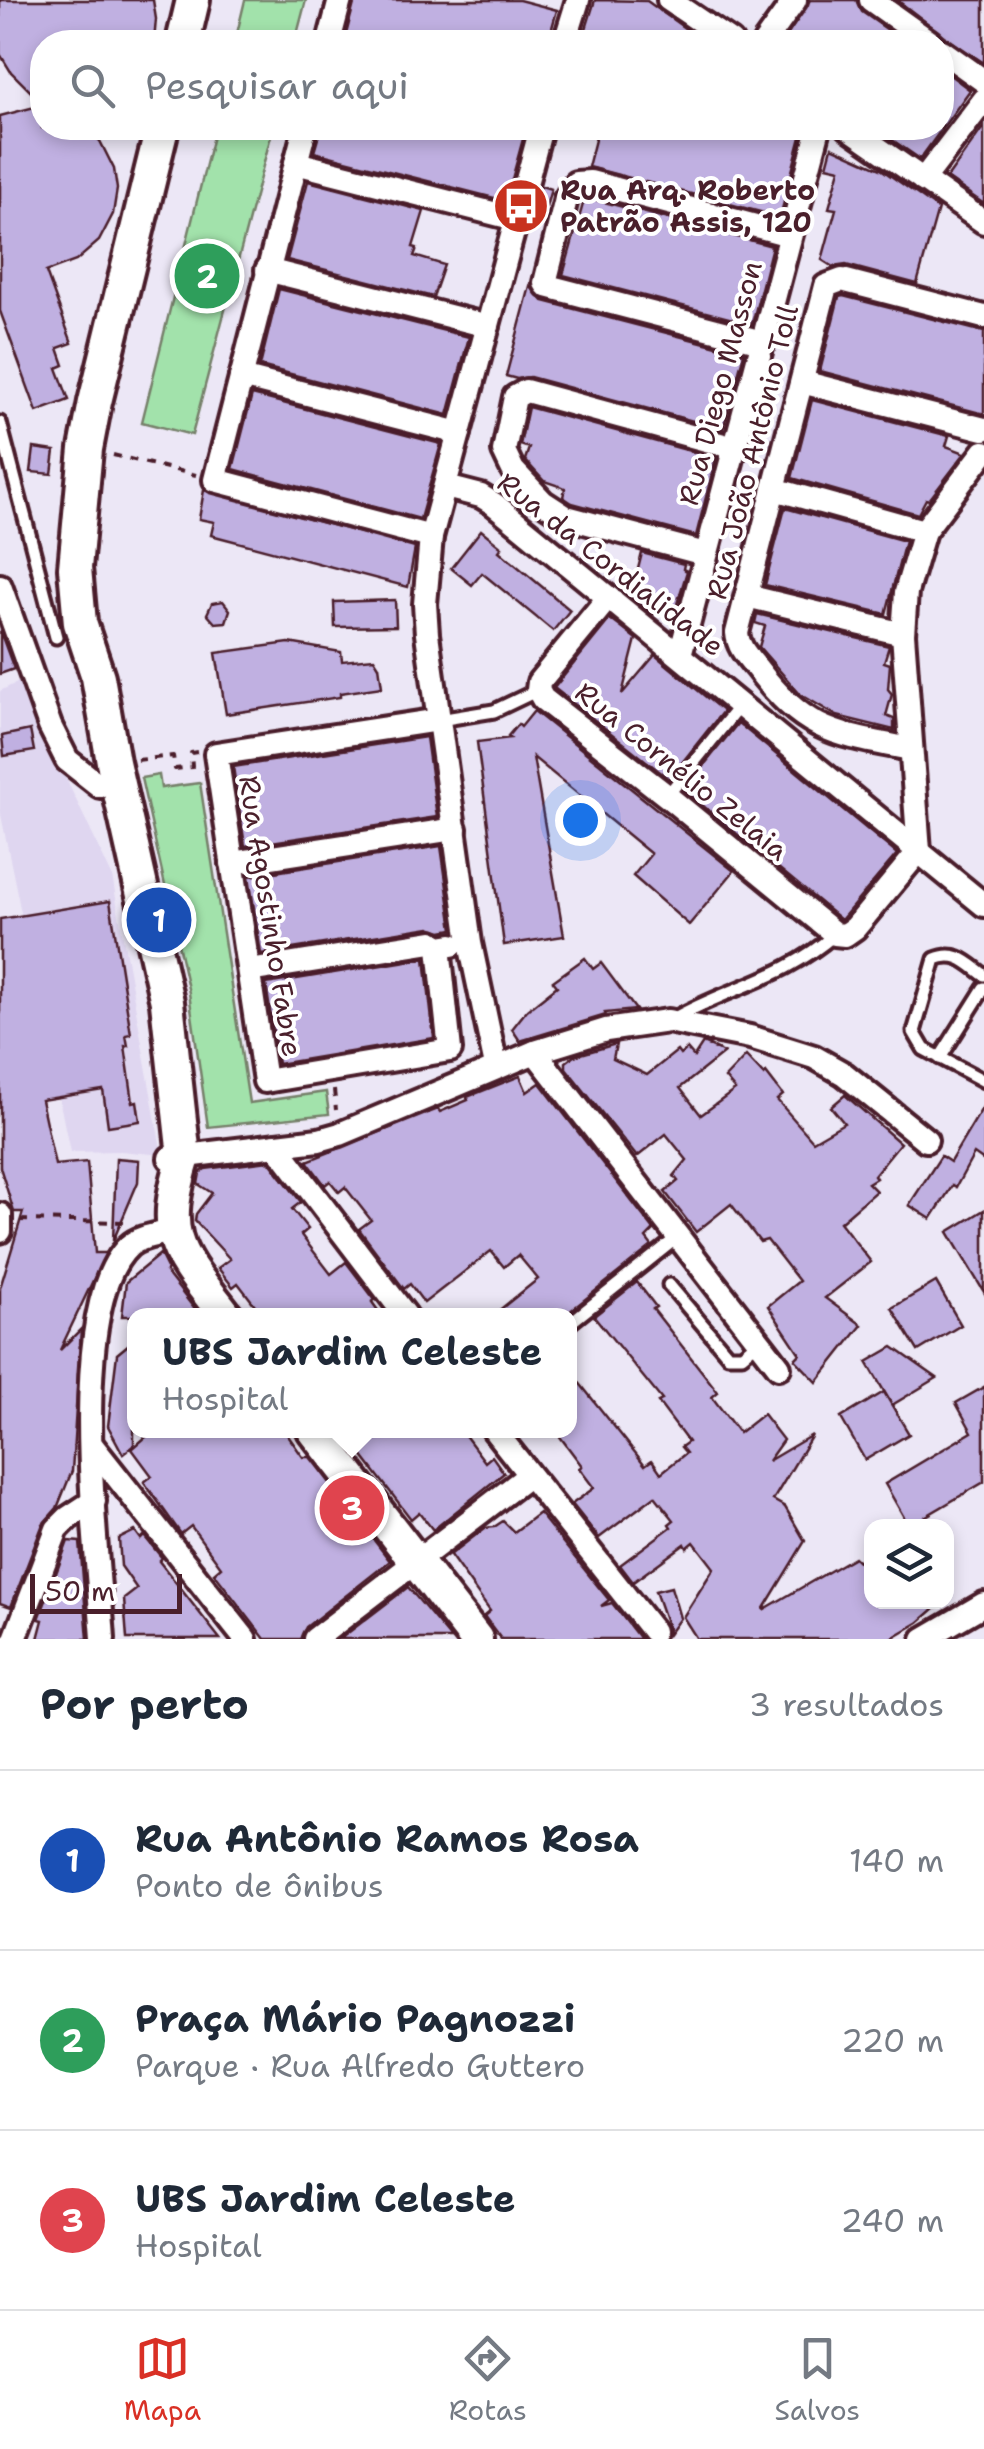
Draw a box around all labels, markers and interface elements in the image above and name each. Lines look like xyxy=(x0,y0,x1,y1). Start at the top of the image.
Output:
search box xyxy=(30,30,954,140)
icon: search xyxy=(65,58,120,113)
text: Pesquisar aqui xyxy=(145,60,409,111)
place label: Rua Arq. Roberto Patrão Assis, 120 xyxy=(560,171,815,241)
bus stop icon: Rua Arq. Roberto Patrão Assis, 120 xyxy=(491,176,551,236)
pin: 2 xyxy=(174,238,240,314)
street label: Rua Diego Masson xyxy=(669,257,771,509)
street label: Rua João Antônio Toll xyxy=(697,300,807,603)
street label: Rua da Cordialidade xyxy=(490,463,732,665)
street label: Rua Cornélio Zelaia xyxy=(567,673,797,869)
street label: Rua Agostinho Fabre xyxy=(230,773,312,1059)
your location xyxy=(555,795,606,846)
pin: 1 xyxy=(126,882,192,958)
popup xyxy=(127,1308,577,1438)
text: UBS Jardim Celeste xyxy=(162,1326,542,1377)
text: Hospital xyxy=(162,1377,288,1420)
pin: 3 xyxy=(320,1470,384,1546)
map controls xyxy=(864,1519,954,1609)
button: layers xyxy=(864,1519,954,1609)
scale bar xyxy=(30,1569,182,1614)
text: 50 m xyxy=(45,1572,115,1610)
text: Por perto xyxy=(40,1676,249,1732)
text: 3 resultados xyxy=(749,1683,944,1726)
text: Rua Antônio Ramos Rosa xyxy=(135,1813,639,1864)
text: 1 xyxy=(65,1839,80,1882)
text: 140 m xyxy=(849,1839,944,1882)
text: Ponto de ônibus xyxy=(135,1864,384,1907)
text: Praça Mário Pagnozzi xyxy=(135,1993,575,2044)
text: 2 xyxy=(61,2019,84,2062)
text: 220 m xyxy=(841,2019,944,2062)
text: Parque · Rua Alfredo Guttero xyxy=(135,2044,585,2087)
text: UBS Jardim Celeste xyxy=(135,2173,516,2224)
text: 3 xyxy=(61,2199,84,2242)
text: 240 m xyxy=(841,2199,944,2242)
text: Hospital xyxy=(135,2224,262,2267)
tab: Mapa xyxy=(124,2331,201,2429)
tab: Rotas xyxy=(449,2331,527,2429)
tab: Salvos xyxy=(775,2331,860,2429)

